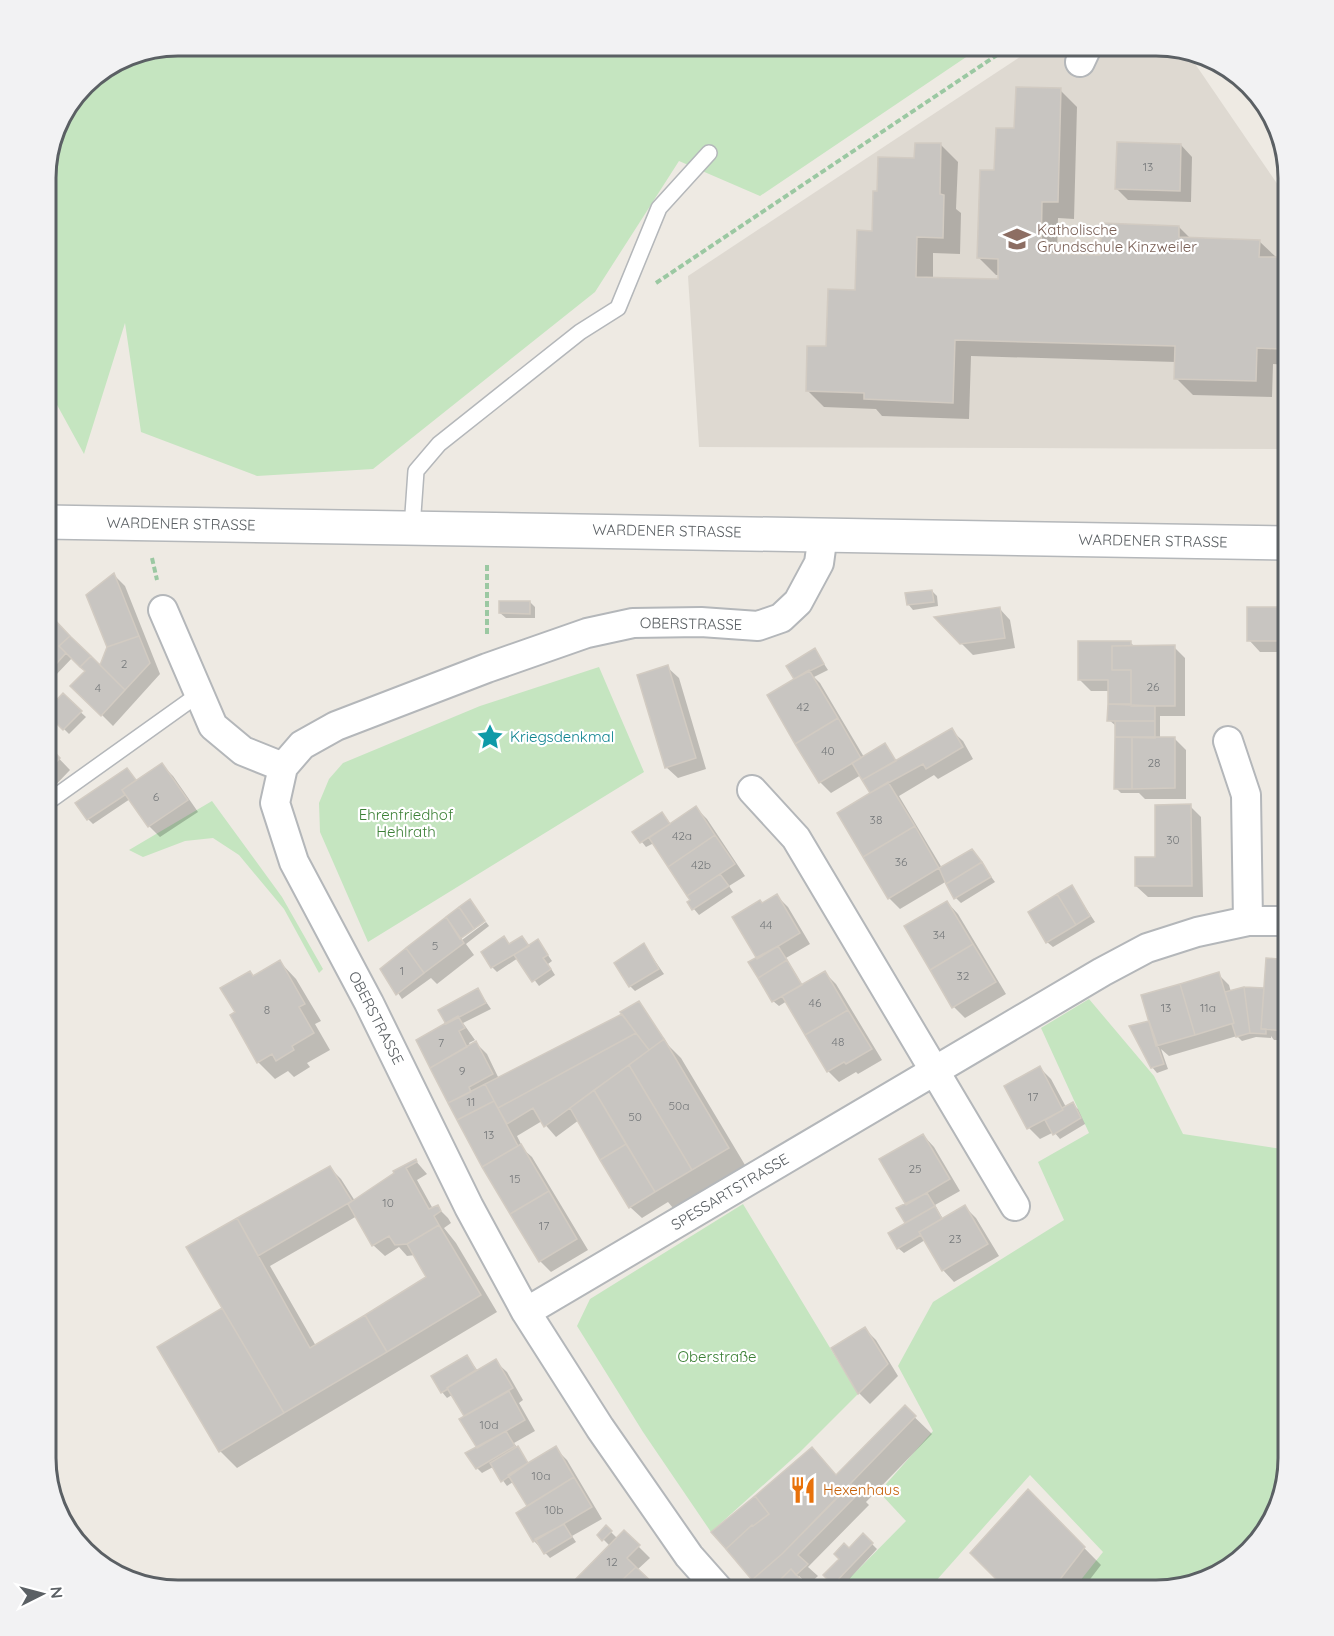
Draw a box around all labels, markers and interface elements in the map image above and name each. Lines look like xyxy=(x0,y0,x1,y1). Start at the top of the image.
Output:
house number: 13 xyxy=(1143,159,1153,174)
place label: Katholische Grundschule Kinzweiler xyxy=(1037,220,1197,256)
school or university icon: Katholische Grundschule Kinzweiler xyxy=(1002,224,1032,254)
street label: WARDENER STRASSE xyxy=(106,513,256,534)
street label: WARDENER STRASSE xyxy=(592,520,742,541)
street label: WARDENER STRASSE xyxy=(1078,530,1228,551)
street label: OBERSTRASSE xyxy=(640,613,742,634)
house number: 2 xyxy=(121,656,128,671)
house number: 26 xyxy=(1146,679,1160,694)
house number: 4 xyxy=(95,680,101,695)
house number: 42 xyxy=(797,699,810,714)
place icon: Kriegsdenkmal xyxy=(475,722,505,752)
place label: Kriegsdenkmal xyxy=(510,727,614,746)
house number: 40 xyxy=(821,743,835,758)
house number: 28 xyxy=(1147,755,1161,770)
house number: 6 xyxy=(153,789,160,804)
park label: Ehrenfriedhof Hehlrath xyxy=(359,805,454,841)
house number: 38 xyxy=(870,812,882,827)
house number: 42a xyxy=(672,828,692,843)
house number: 30 xyxy=(1166,832,1180,847)
house number: 36 xyxy=(895,854,908,869)
house number: 42b xyxy=(691,857,711,872)
house number: 44 xyxy=(760,917,772,932)
house number: 34 xyxy=(933,927,945,942)
house number: 5 xyxy=(432,938,438,953)
house number: 1 xyxy=(400,963,404,978)
street label: OBERSTRASSE xyxy=(345,968,408,1068)
house number: 32 xyxy=(957,968,970,983)
house number: 46 xyxy=(809,995,822,1010)
house number: 13 xyxy=(1161,1000,1171,1015)
house number: 11a xyxy=(1200,1000,1216,1015)
house number: 8 xyxy=(264,1002,270,1017)
house number: 48 xyxy=(832,1034,844,1049)
house number: 7 xyxy=(438,1035,444,1050)
house number: 9 xyxy=(459,1063,466,1078)
house number: 17 xyxy=(1028,1089,1038,1104)
house number: 11 xyxy=(467,1094,475,1109)
house number: 50a xyxy=(669,1098,689,1113)
house number: 50 xyxy=(628,1109,642,1124)
house number: 13 xyxy=(484,1127,494,1142)
street label: SPESSARTSTRASSE xyxy=(667,1149,792,1234)
house number: 25 xyxy=(908,1161,922,1176)
house number: 15 xyxy=(510,1171,520,1186)
house number: 10 xyxy=(382,1195,394,1210)
house number: 17 xyxy=(539,1218,549,1233)
house number: 23 xyxy=(949,1231,961,1246)
park label: Oberstraße xyxy=(677,1347,757,1366)
house number: 10d xyxy=(480,1417,498,1432)
house number: 10a xyxy=(532,1468,550,1483)
restaurant icon: Hexenhaus xyxy=(788,1475,818,1505)
place label: Hexenhaus xyxy=(823,1480,899,1499)
house number: 10b xyxy=(545,1502,563,1517)
house number: 12 xyxy=(606,1554,618,1569)
north arrow xyxy=(12,1564,72,1624)
text: N xyxy=(46,1586,67,1599)

